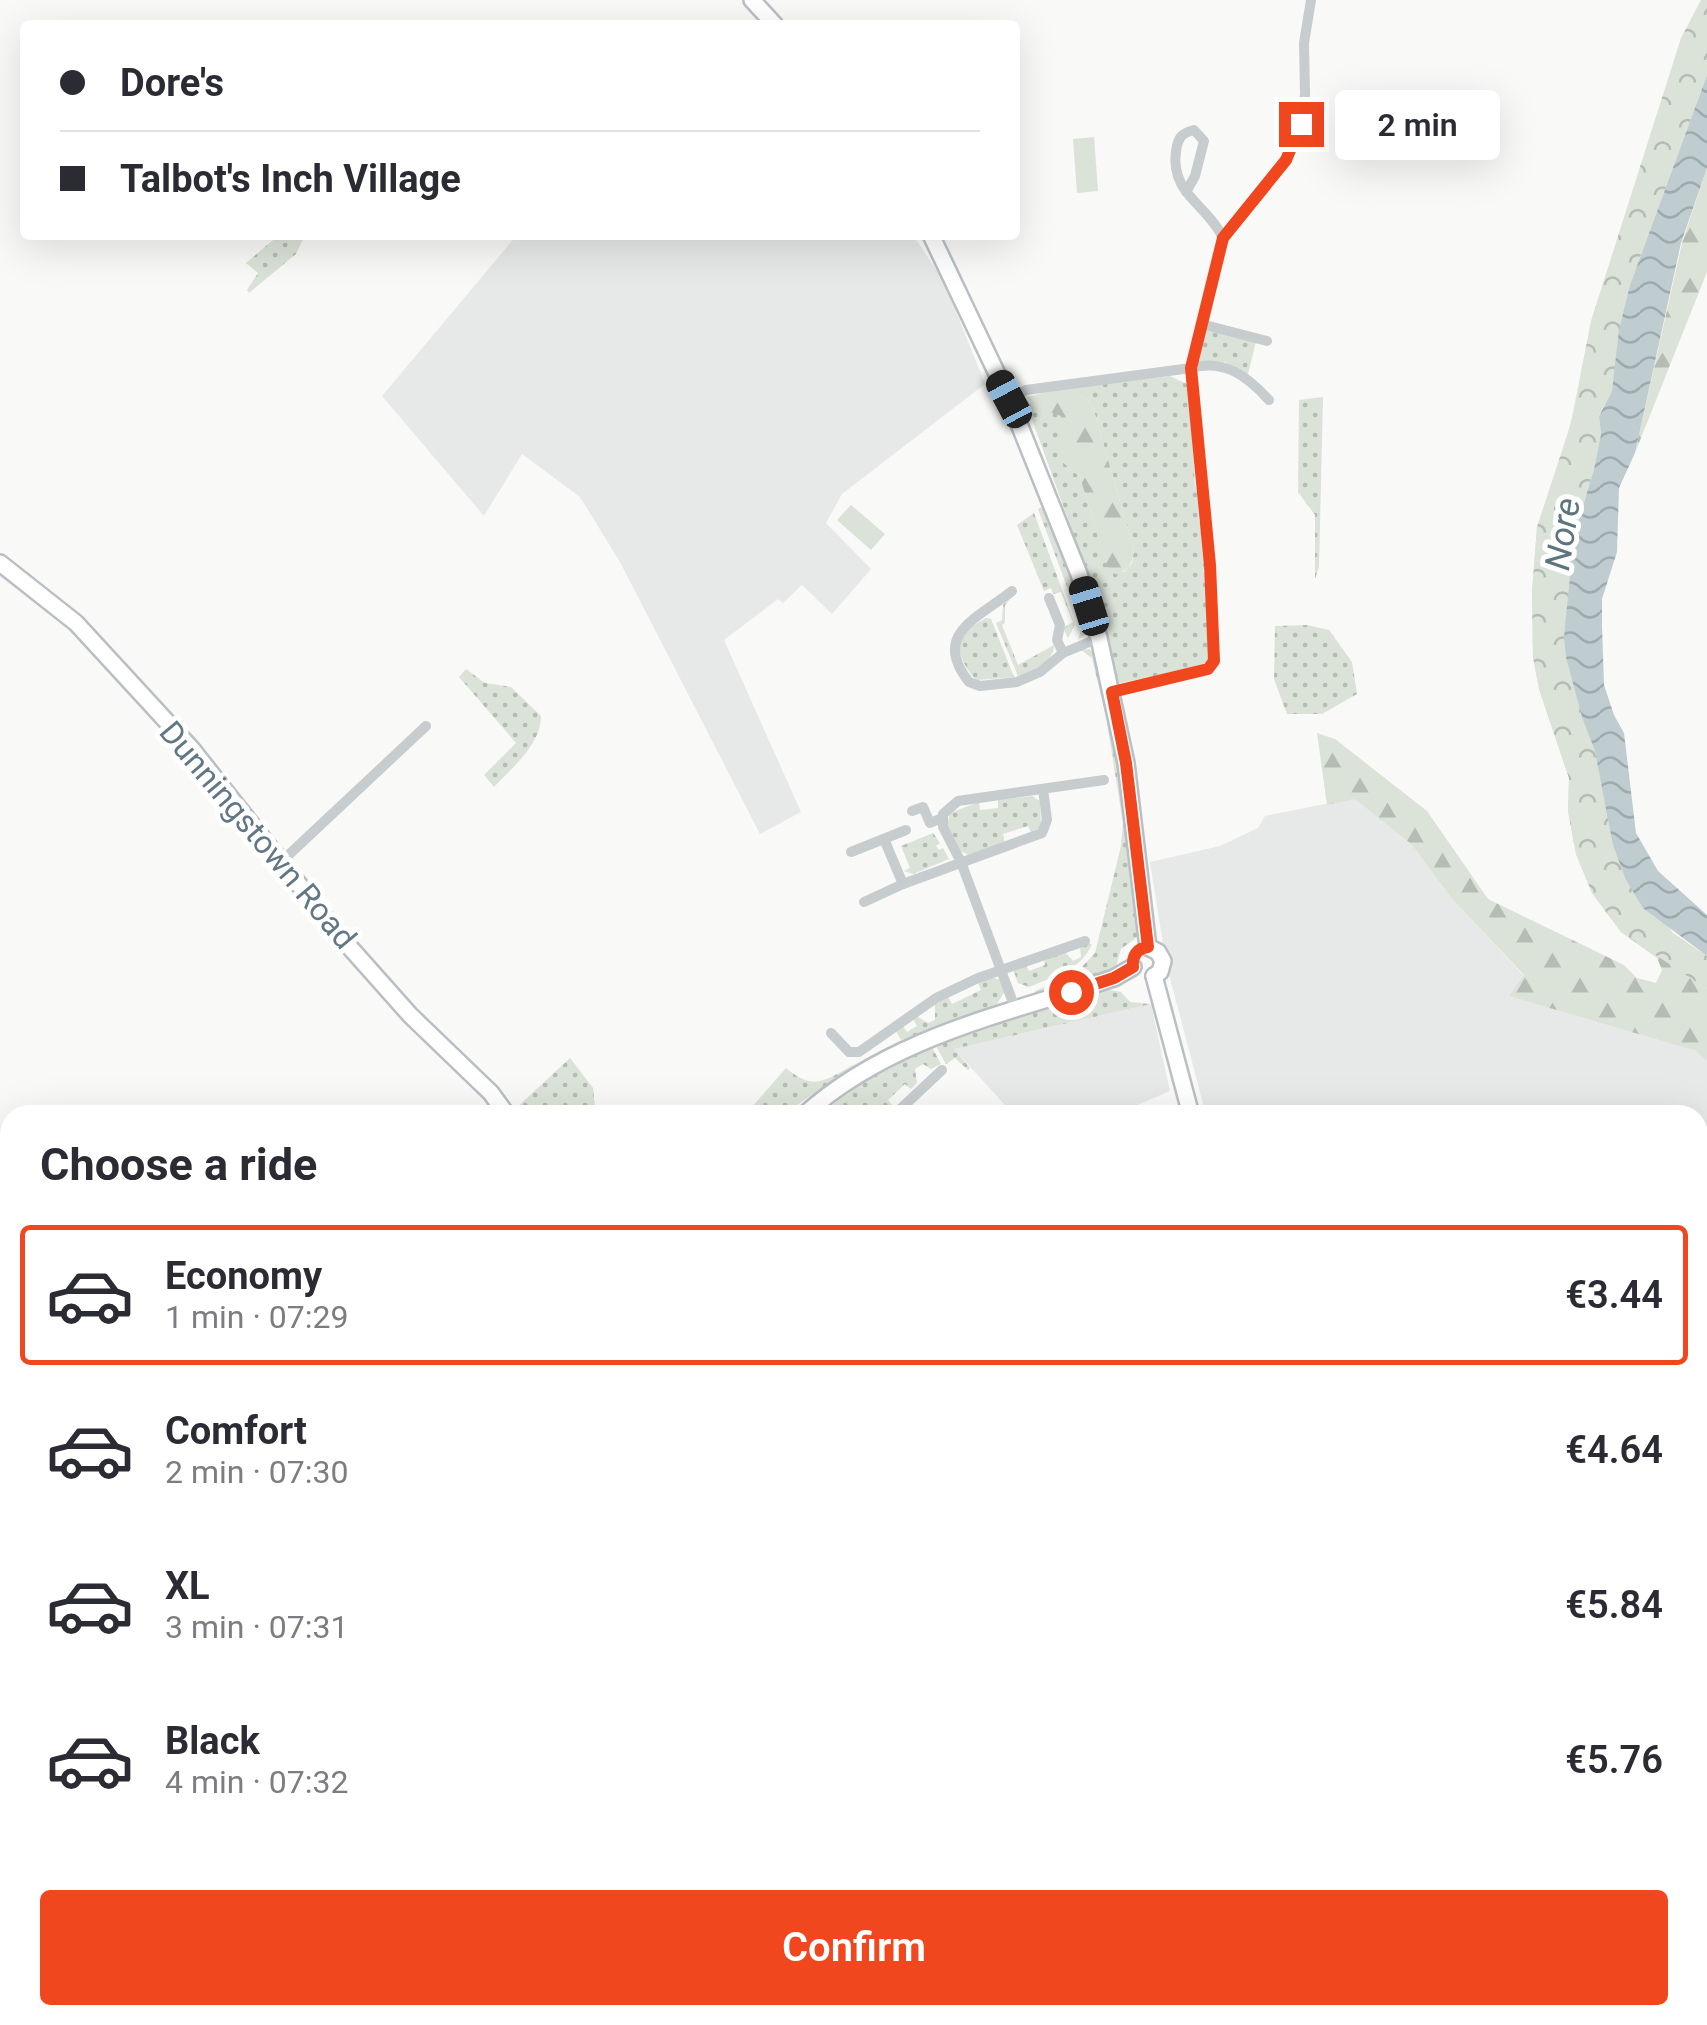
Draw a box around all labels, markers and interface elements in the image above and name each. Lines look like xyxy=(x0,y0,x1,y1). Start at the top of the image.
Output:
text: Dore's xyxy=(120,61,224,105)
callout: 2 min xyxy=(1336,89,1501,159)
route end xyxy=(1279,102,1324,147)
text: 2 min xyxy=(1377,106,1458,144)
text: Talbot's Inch Village xyxy=(120,157,461,201)
car xyxy=(982,365,1036,433)
water label: Nore xyxy=(1537,495,1589,573)
car xyxy=(1066,573,1112,639)
street label: Dunningstown Road xyxy=(152,713,364,957)
route start xyxy=(1049,970,1094,1015)
text: Choose a ride xyxy=(40,1138,317,1191)
icon: car xyxy=(45,1250,135,1340)
text: Economy xyxy=(165,1254,322,1298)
text: €3.44 xyxy=(1565,1273,1663,1317)
text: 1 min · 07:29 xyxy=(165,1298,348,1336)
icon: car xyxy=(45,1405,135,1495)
text: Comfort xyxy=(165,1409,307,1453)
text: €4.64 xyxy=(1565,1428,1663,1472)
text: 2 min · 07:30 xyxy=(165,1453,348,1491)
icon: car xyxy=(45,1560,135,1650)
text: XL xyxy=(165,1564,210,1608)
text: €5.84 xyxy=(1565,1583,1663,1627)
text: 3 min · 07:31 xyxy=(165,1608,348,1646)
icon: car xyxy=(45,1715,135,1805)
text: Black xyxy=(165,1719,260,1763)
text: €5.76 xyxy=(1565,1738,1663,1782)
text: 4 min · 07:32 xyxy=(165,1763,348,1801)
button: Confirm xyxy=(40,1890,1668,2005)

